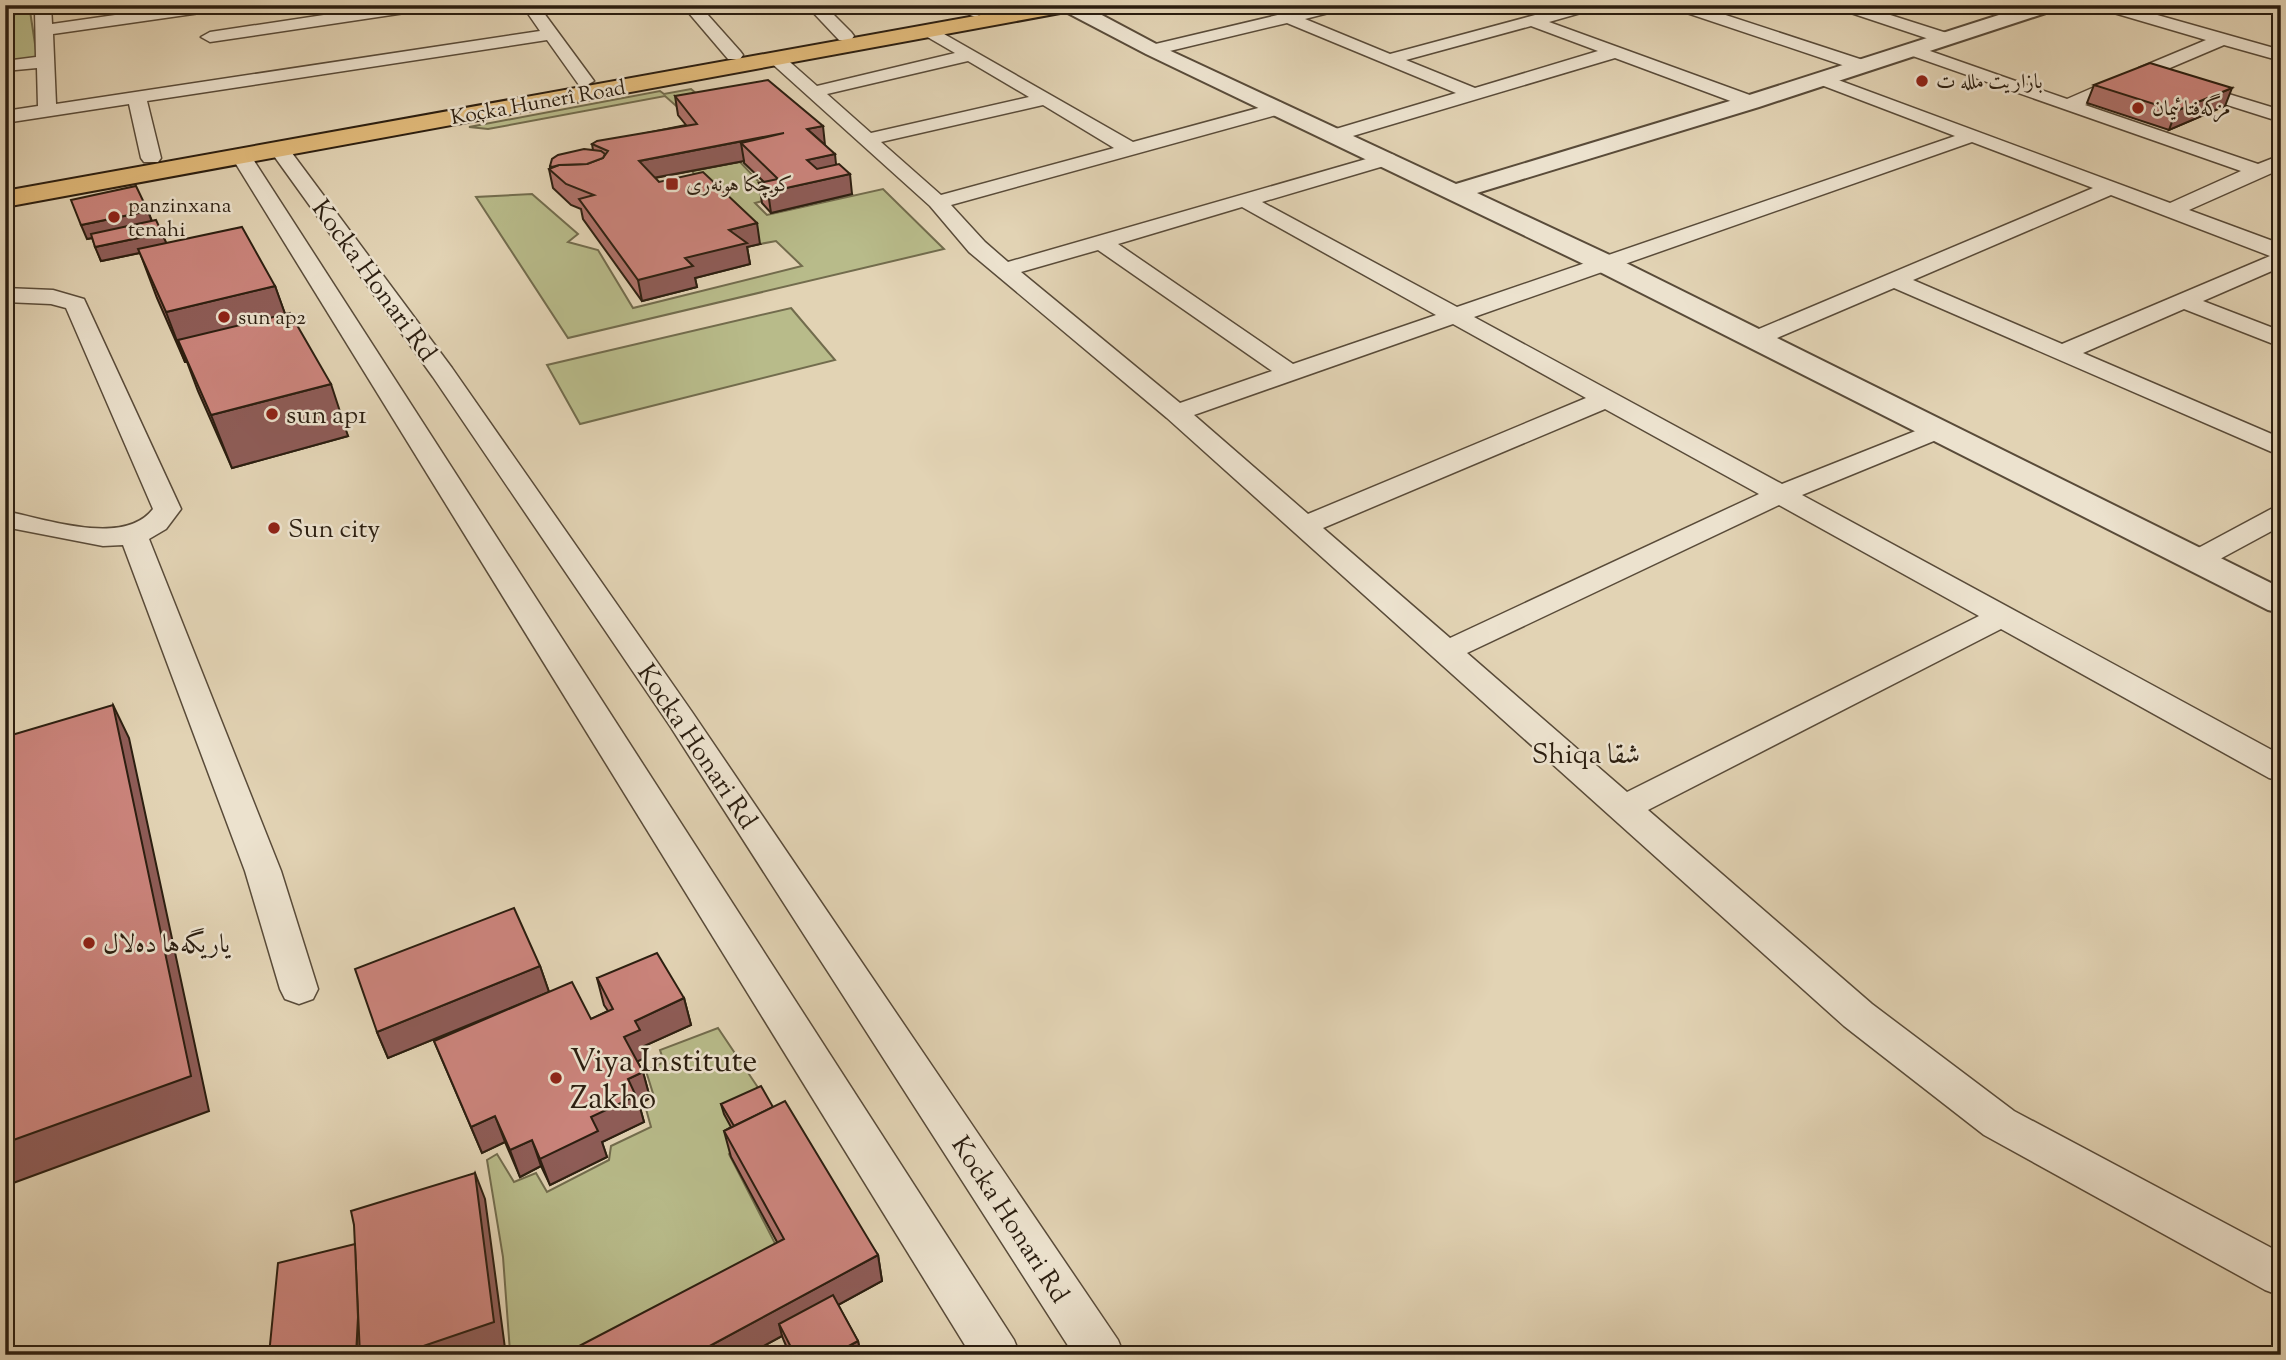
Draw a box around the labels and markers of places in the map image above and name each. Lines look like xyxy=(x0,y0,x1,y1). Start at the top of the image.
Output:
place label: بازاريت ملله ت xyxy=(1936,68,2043,98)
marker: بازاريت ملله ت xyxy=(1914,73,1930,89)
place label: مزگەفتا ئيمان xyxy=(2152,93,2230,125)
marker: مزگەفتا ئيمان xyxy=(2130,100,2146,116)
place label: كوچكا هونەری xyxy=(686,171,792,201)
marker: كوچكا هونەری xyxy=(664,176,680,192)
place label: panzinxana tenahi xyxy=(128,192,232,246)
marker: panzinxana tenahi xyxy=(106,209,122,225)
place label: sun ap2 xyxy=(238,304,306,334)
marker: sun ap2 xyxy=(216,309,232,325)
place label: sun ap1 xyxy=(286,398,367,435)
marker: sun ap1 xyxy=(264,406,280,422)
place label: Sun city xyxy=(288,512,380,549)
marker: Sun city xyxy=(266,520,282,536)
place label: یاریگەها دەلال xyxy=(103,927,232,964)
marker: یاریگەها دەلال xyxy=(81,935,97,951)
place label: Viya Institute Zakho xyxy=(570,1040,757,1123)
marker: Viya Institute Zakho xyxy=(548,1070,564,1086)

